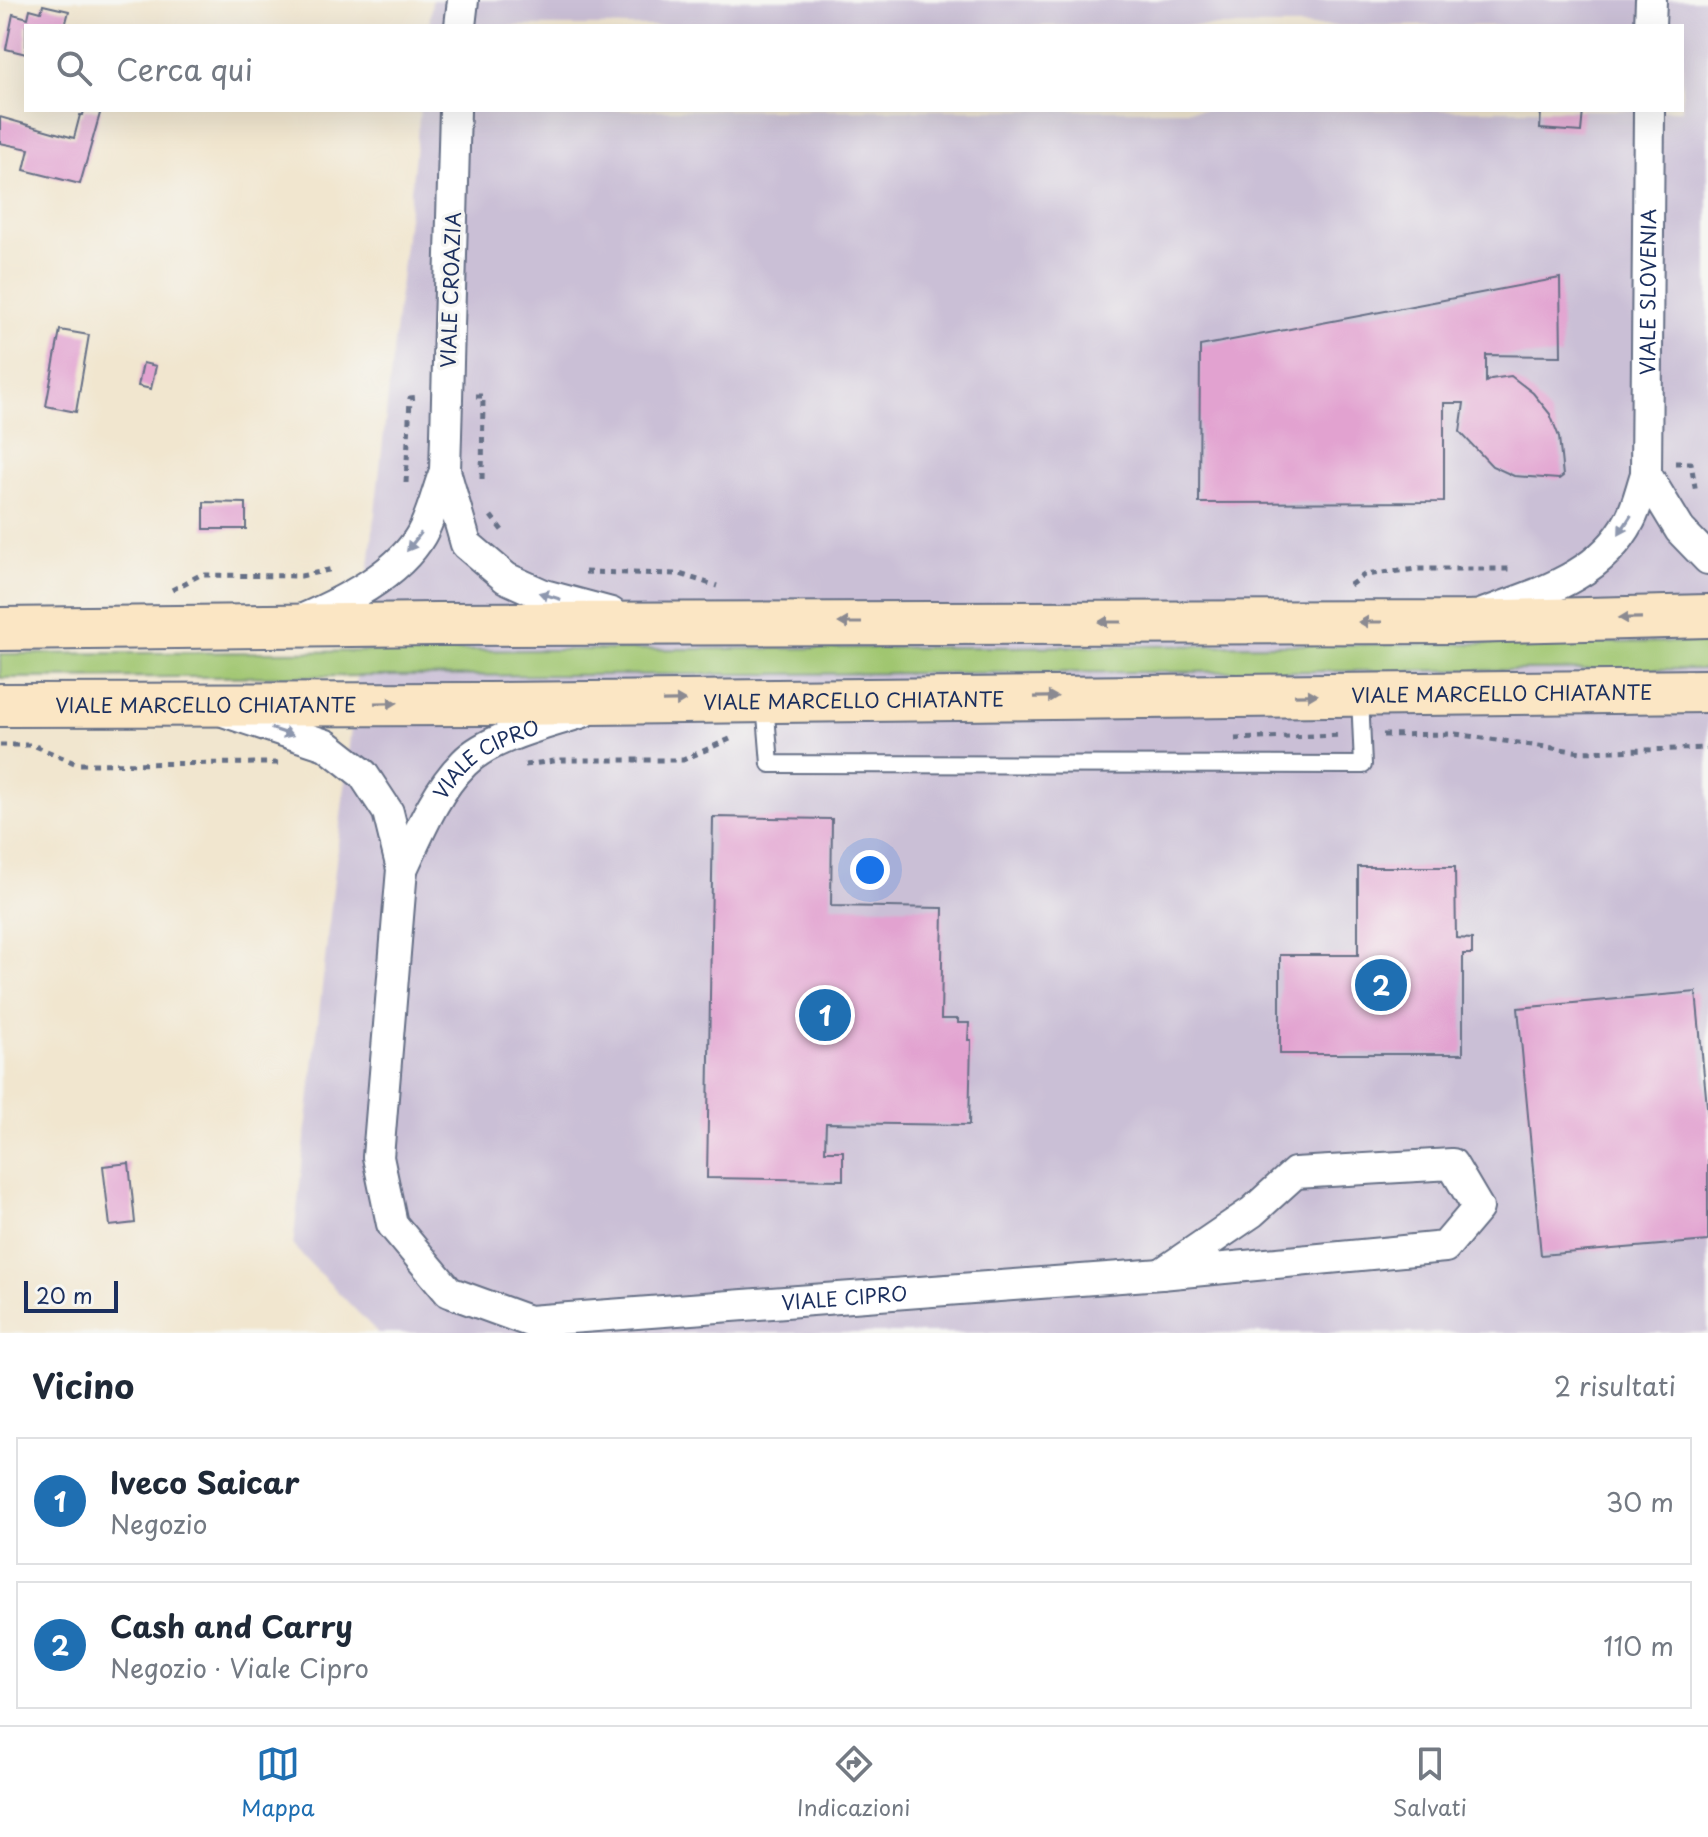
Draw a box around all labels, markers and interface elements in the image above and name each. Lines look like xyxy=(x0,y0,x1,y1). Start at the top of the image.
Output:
search box xyxy=(24,24,1684,112)
icon: search xyxy=(52,46,96,90)
text: Cerca qui xyxy=(116,46,253,91)
street label: VIALE SLOVENIA xyxy=(1632,209,1663,375)
street label: VIALE CROAZIA xyxy=(432,211,468,369)
one-way arrow xyxy=(1617,515,1632,536)
one-way arrow xyxy=(406,532,422,552)
one-way arrow xyxy=(537,589,561,602)
one-way arrow xyxy=(1617,611,1642,624)
one-way arrow xyxy=(1097,616,1122,628)
one-way arrow xyxy=(1357,616,1382,628)
one-way arrow xyxy=(837,617,862,629)
street label: VIALE MARCELLO CHIATANTE xyxy=(1351,677,1653,710)
street label: VIALE MARCELLO CHIATANTE xyxy=(703,683,1005,717)
street label: VIALE MARCELLO CHIATANTE xyxy=(55,689,357,720)
one-way arrow xyxy=(1294,689,1319,701)
one-way arrow xyxy=(1034,691,1059,704)
one-way arrow xyxy=(662,695,687,707)
one-way arrow xyxy=(374,697,399,709)
street label: VIALE CIPRO xyxy=(425,711,543,805)
one-way arrow xyxy=(271,726,295,739)
your location xyxy=(850,850,890,890)
pin: 2 xyxy=(1355,955,1407,1015)
pin: 1 xyxy=(799,985,851,1045)
scale bar xyxy=(24,1277,118,1313)
text: 20 m xyxy=(36,1278,93,1311)
street label: VIALE CIPRO xyxy=(780,1278,908,1317)
text: Vicino xyxy=(32,1359,134,1411)
text: 2 risultati xyxy=(1554,1366,1676,1405)
text: Iveco Saicar xyxy=(110,1459,300,1504)
text: 1 xyxy=(54,1482,66,1521)
text: 30 m xyxy=(1606,1482,1674,1521)
text: Negozio xyxy=(110,1504,208,1543)
text: Cash and Carry xyxy=(110,1603,353,1648)
text: 2 xyxy=(51,1626,69,1665)
text: 110 m xyxy=(1603,1626,1674,1665)
text: Negozio · Viale Cipro xyxy=(110,1648,369,1687)
tab: Mappa xyxy=(241,1742,315,1823)
tab: Indicazioni xyxy=(797,1742,910,1823)
tab: Salvati xyxy=(1393,1742,1467,1823)

